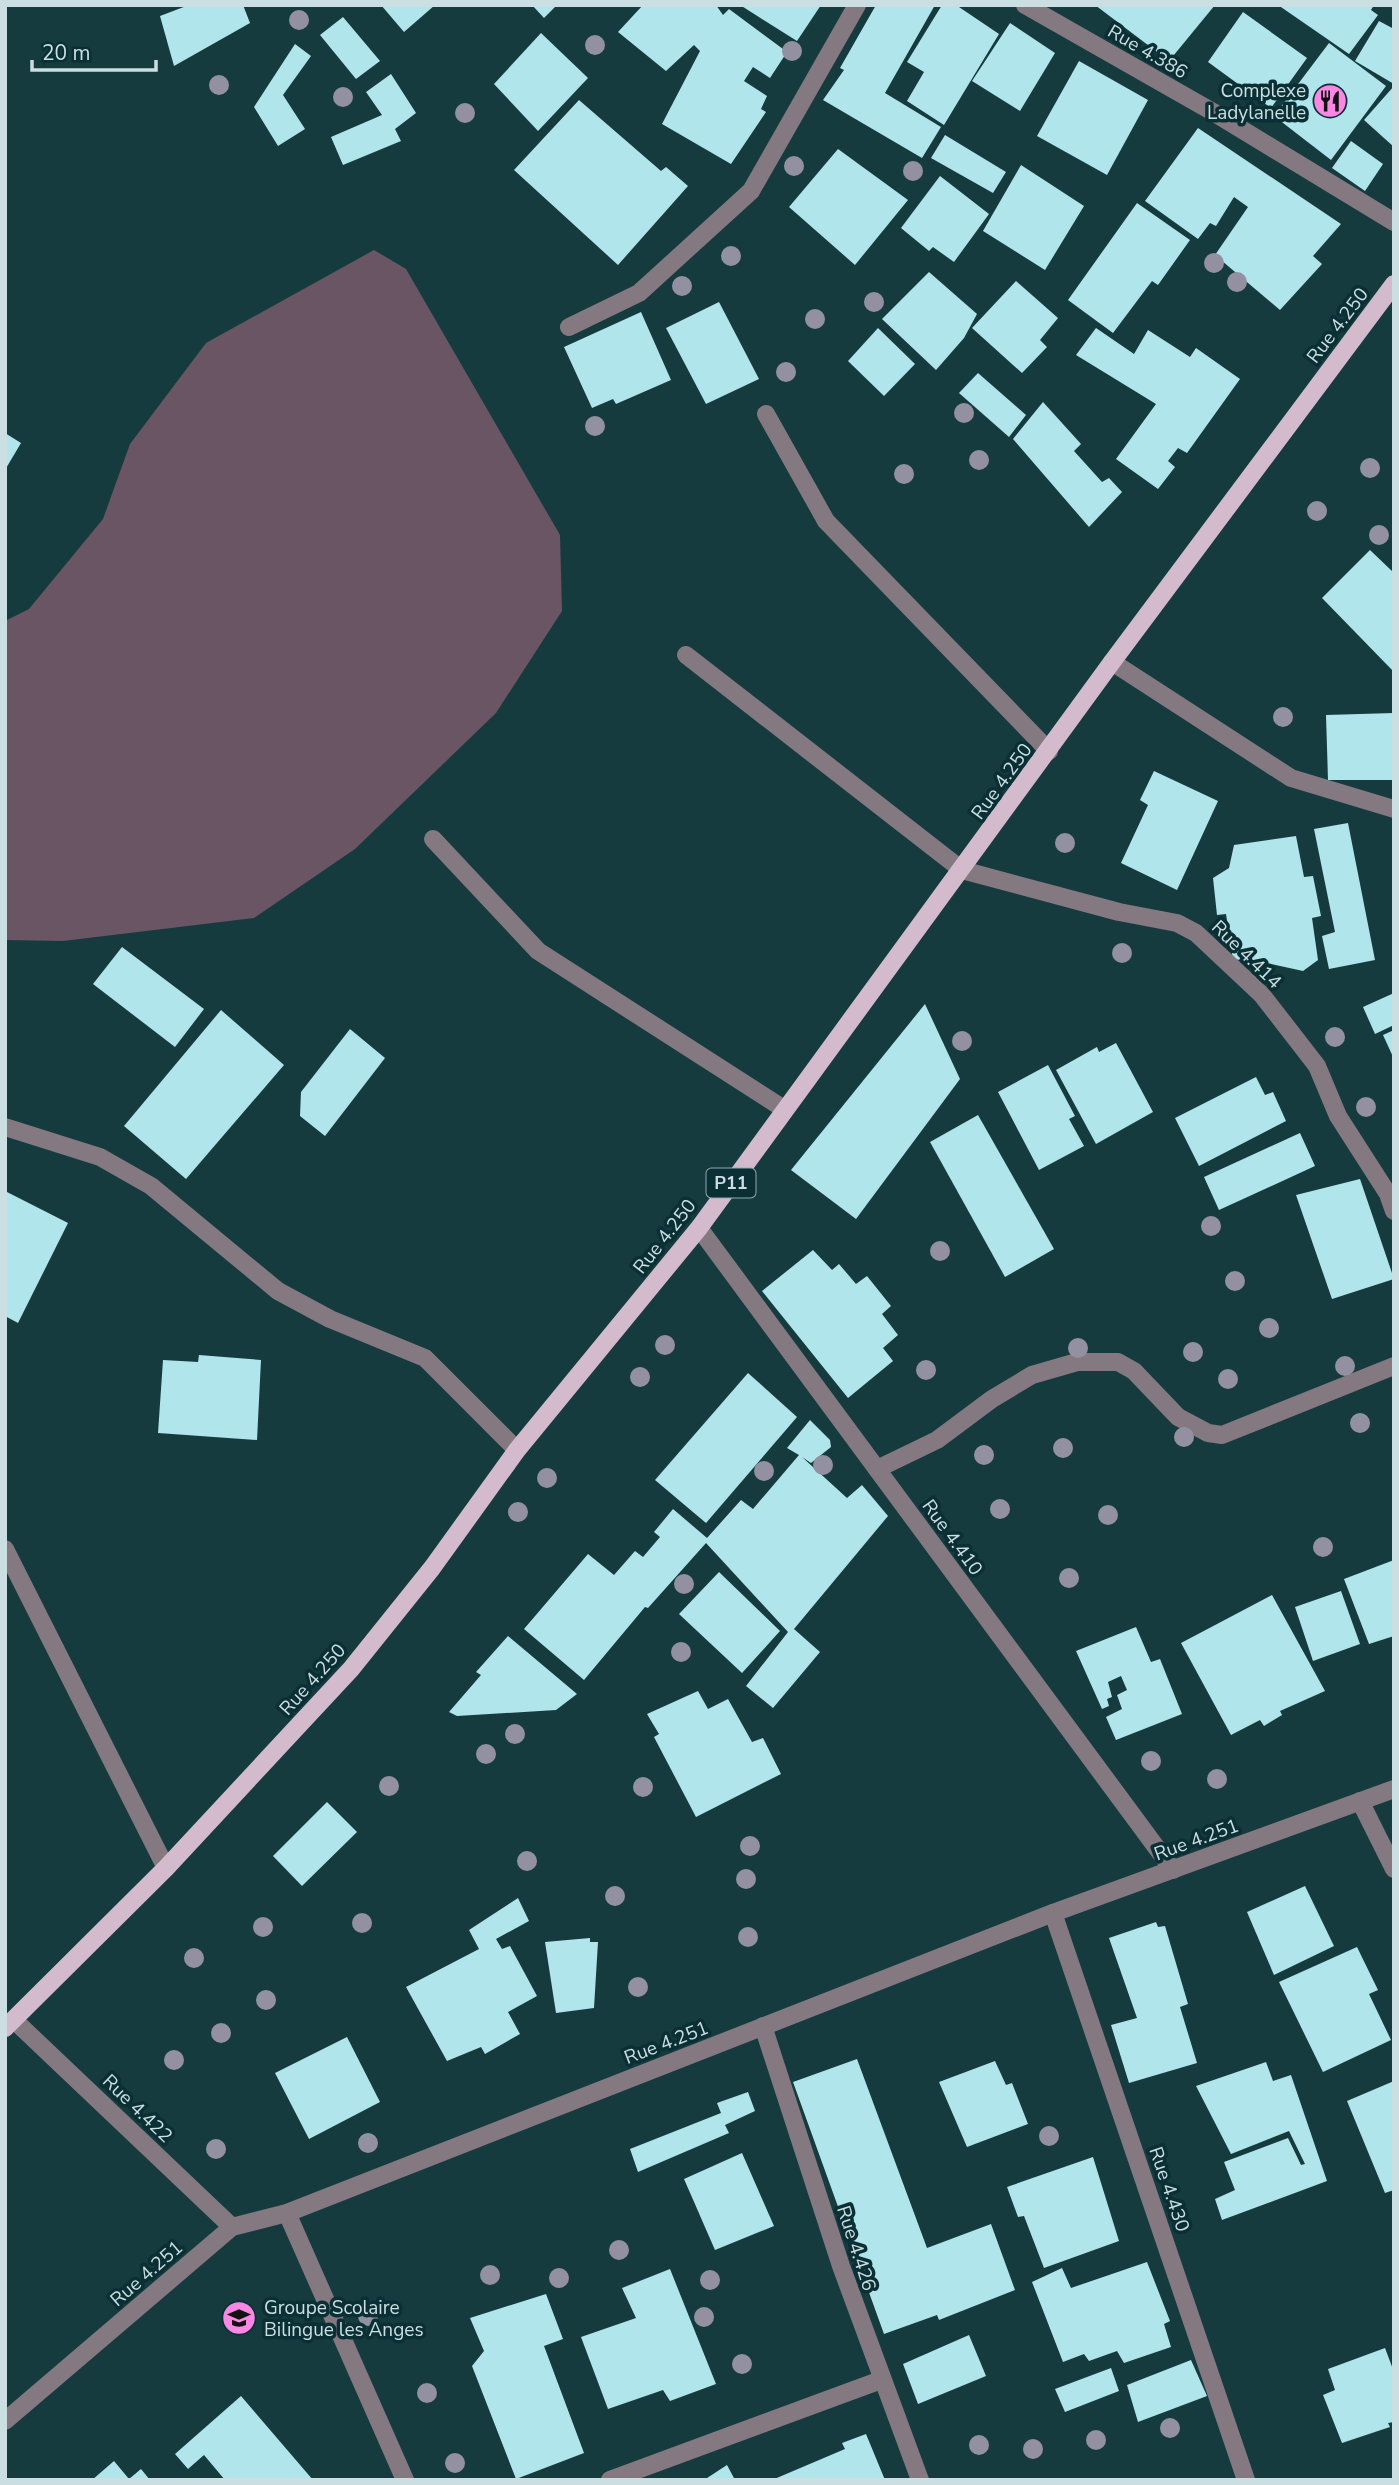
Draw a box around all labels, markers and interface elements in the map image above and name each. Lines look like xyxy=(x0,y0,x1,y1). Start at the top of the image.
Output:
street label: Rue 4.386 xyxy=(1103,19,1192,85)
scale bar xyxy=(32,28,156,72)
text: 20 m xyxy=(42,39,91,67)
place label: Complexe Ladylanelle xyxy=(1207,78,1306,126)
restaurant icon: Complexe Ladylanelle xyxy=(1311,82,1349,120)
street label: Rue 4.250 xyxy=(1301,283,1375,369)
street label: Rue 4.250 xyxy=(965,738,1038,825)
street label: Rue 4.414 xyxy=(1206,915,1287,995)
road number: P11 xyxy=(706,1168,756,1198)
street label: Rue 4.250 xyxy=(627,1194,702,1279)
street label: Rue 4.410 xyxy=(916,1494,989,1581)
street label: Rue 4.250 xyxy=(274,1638,352,1721)
street label: Rue 4.251 xyxy=(1150,1813,1242,1867)
street label: Rue 4.251 xyxy=(620,2015,712,2071)
street label: Rue 4.422 xyxy=(97,2069,178,2149)
street label: Rue 4.430 xyxy=(1142,2143,1196,2235)
street label: Rue 4.426 xyxy=(830,2202,882,2294)
street label: Rue 4.251 xyxy=(105,2235,189,2313)
place label: Groupe Scolaire Bilingue les Anges xyxy=(264,2295,424,2343)
school or university icon: Groupe Scolaire Bilingue les Anges xyxy=(220,2299,258,2337)

